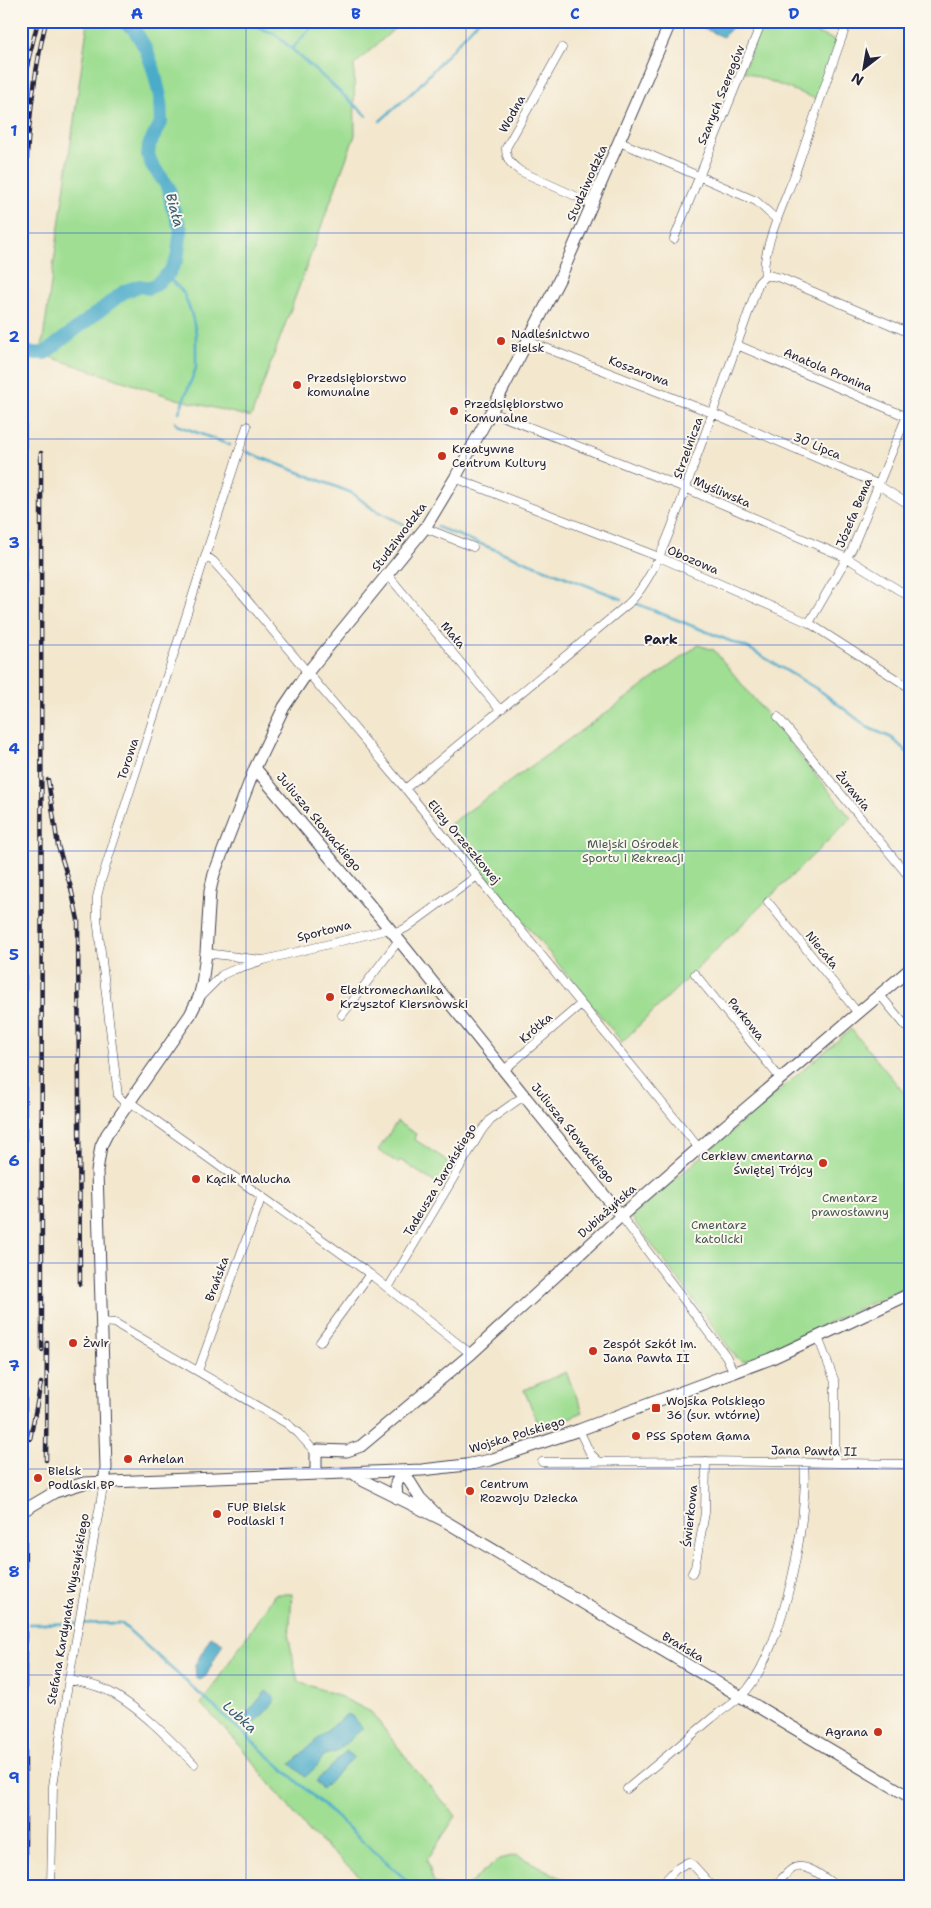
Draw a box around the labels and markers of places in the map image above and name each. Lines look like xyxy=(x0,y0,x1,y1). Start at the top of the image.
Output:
place label: Nadleśnictwo Bielsk xyxy=(511,326,590,356)
marker: Nadleśnictwo Bielsk xyxy=(495,335,507,347)
place label: Przedsiębiorstwo komunalne xyxy=(307,370,407,400)
marker: Przedsiębiorstwo komunalne xyxy=(291,379,303,391)
place label: Przedsiębiorstwo Komunalne xyxy=(464,396,564,426)
marker: Przedsiębiorstwo Komunalne xyxy=(448,405,460,417)
place label: Kreatywne Centrum Kultury xyxy=(452,441,547,471)
marker: Kreatywne Centrum Kultury xyxy=(436,450,448,462)
place label: Elektromechanika Krzysztof Kiersnowski xyxy=(340,982,468,1012)
marker: Elektromechanika Krzysztof Kiersnowski xyxy=(324,991,336,1003)
place label: Cerkiew cmentarna Świętej Trójcy xyxy=(701,1148,814,1178)
marker: Cerkiew cmentarna Świętej Trójcy xyxy=(817,1157,829,1169)
place label: Kącik Malucha xyxy=(206,1171,291,1187)
marker: Kącik Malucha xyxy=(190,1173,202,1185)
place label: Żwir xyxy=(83,1335,110,1351)
place label: Zespół Szkół im. Jana Pawła II xyxy=(603,1336,697,1366)
marker: Żwir xyxy=(67,1337,79,1349)
marker: Zespół Szkół im. Jana Pawła II xyxy=(587,1345,599,1357)
place label: Wojska Polskiego 36 (sur. wtórne) xyxy=(666,1393,765,1423)
marker: Wojska Polskiego 36 (sur. wtórne) xyxy=(650,1402,662,1414)
place label: PSS Społem Gama xyxy=(646,1428,751,1444)
marker: PSS Społem Gama xyxy=(630,1430,642,1442)
place label: Arhelan xyxy=(138,1451,184,1467)
marker: Arhelan xyxy=(122,1453,134,1465)
place label: Bielsk Podlaski BP xyxy=(48,1463,114,1493)
marker: Bielsk Podlaski BP xyxy=(32,1472,44,1484)
place label: Centrum Rozwoju Dziecka xyxy=(480,1476,578,1506)
marker: Centrum Rozwoju Dziecka xyxy=(464,1485,476,1497)
place label: FUP Bielsk Podlaski 1 xyxy=(227,1499,286,1529)
marker: FUP Bielsk Podlaski 1 xyxy=(211,1508,223,1520)
place label: Agrana xyxy=(825,1724,869,1740)
marker: Agrana xyxy=(872,1726,884,1738)

